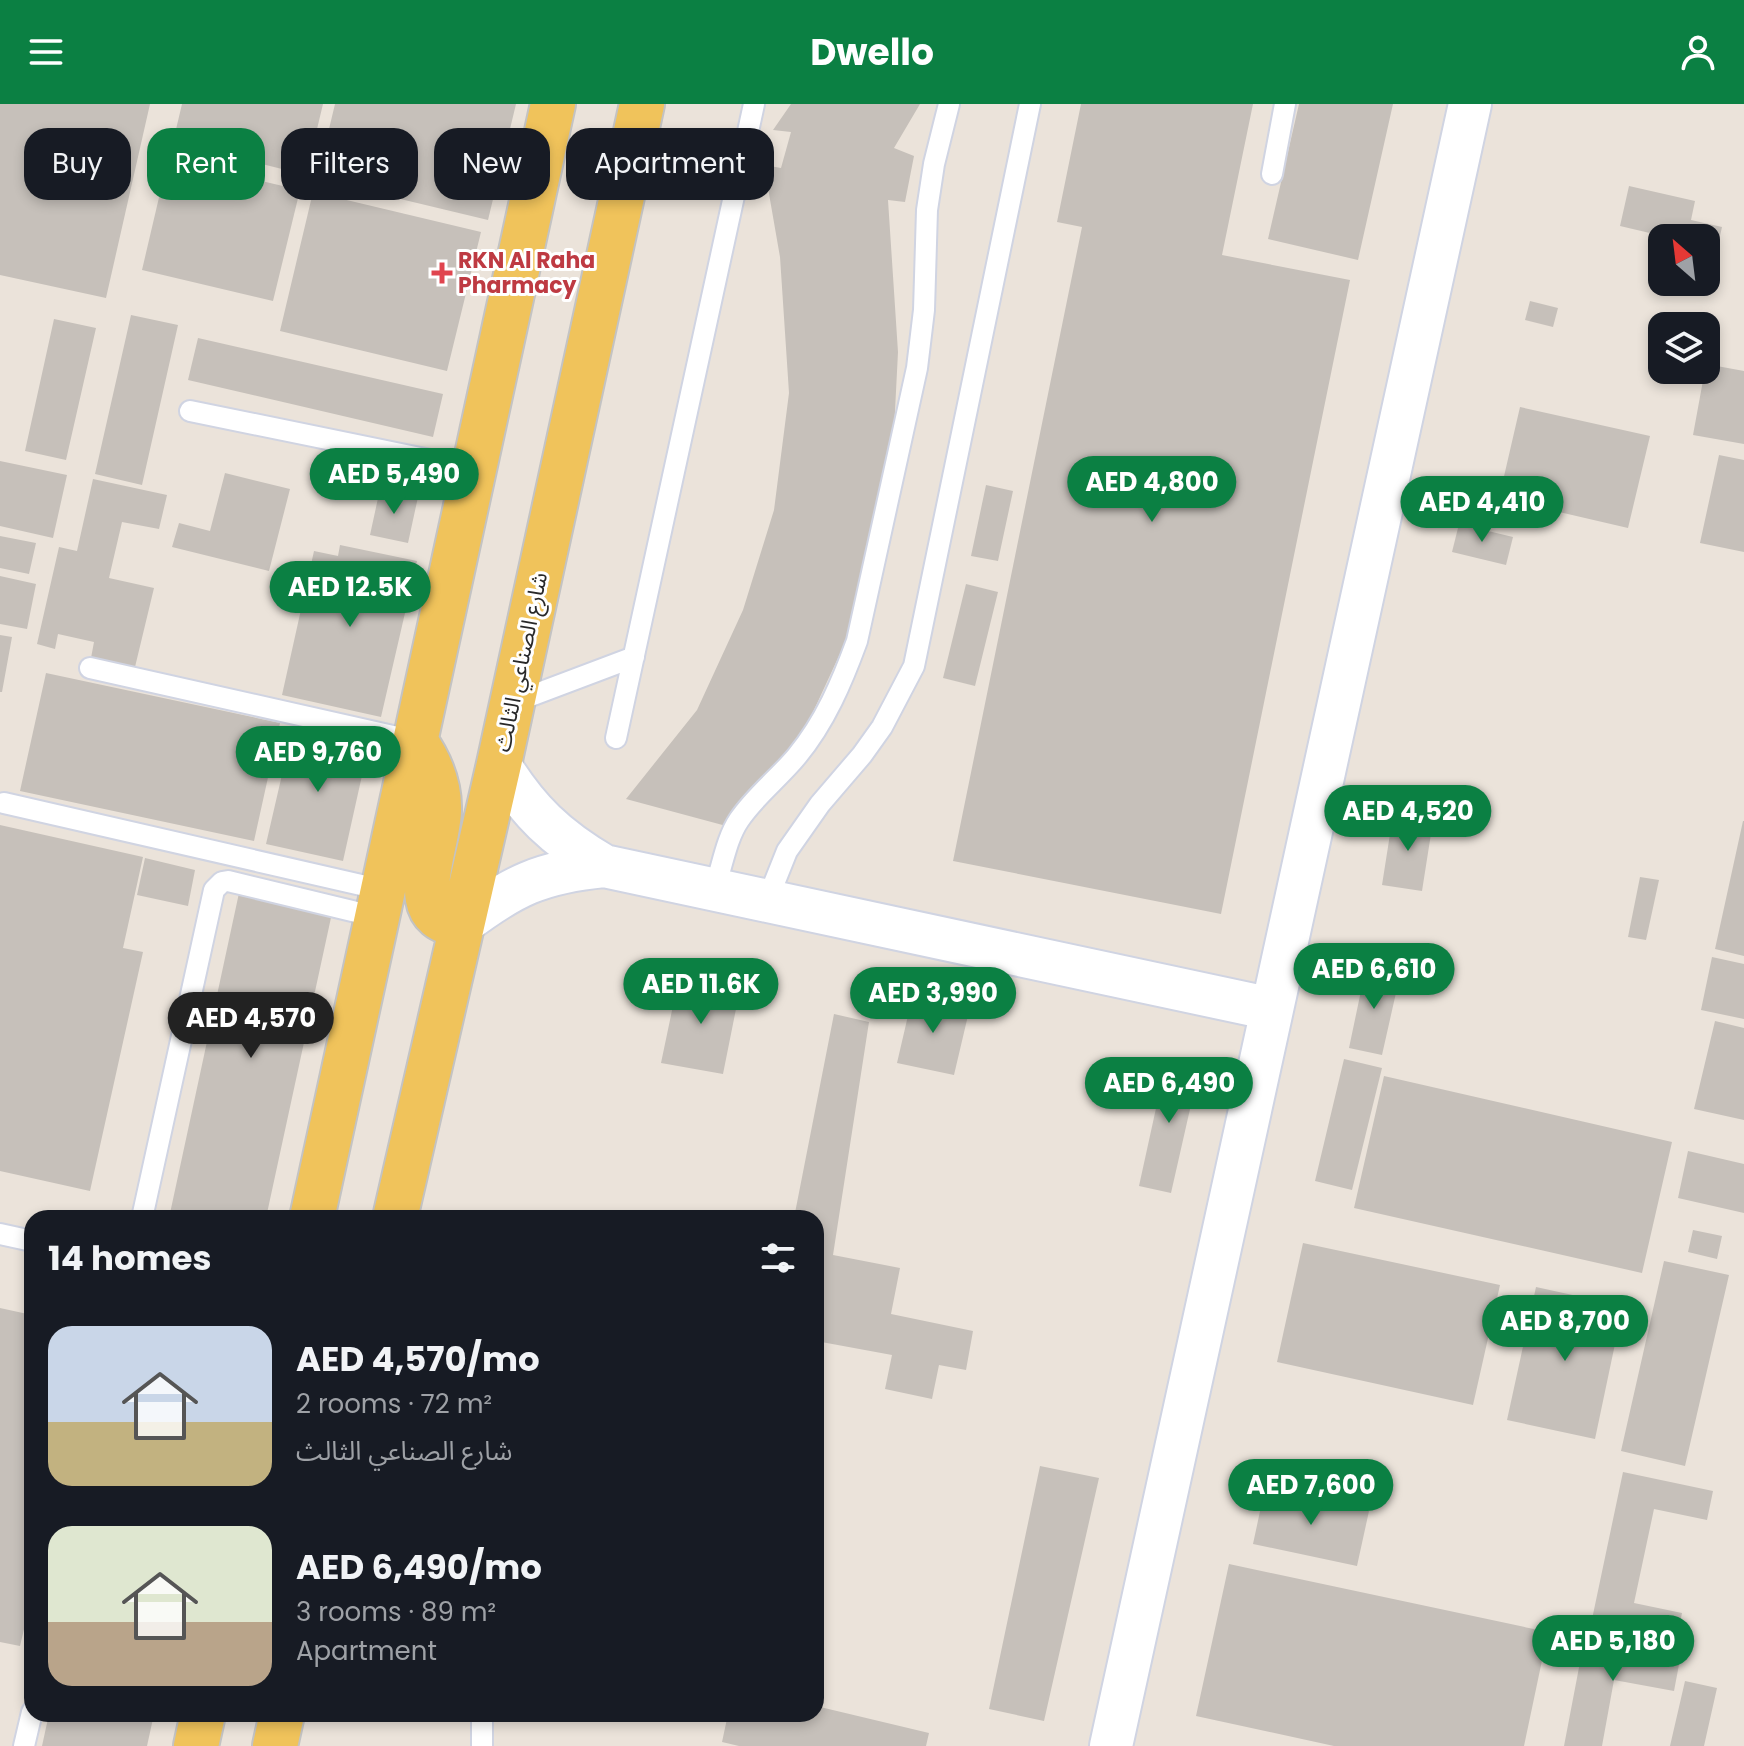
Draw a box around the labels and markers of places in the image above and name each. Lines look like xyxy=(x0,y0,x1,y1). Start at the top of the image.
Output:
place label: RKN Al Raha Pharmacy xyxy=(458,245,595,301)
marker: RKN Al Raha Pharmacy xyxy=(433,264,451,282)
pin: AED 5,490 xyxy=(302,448,486,516)
pin: AED 4,800 xyxy=(1060,456,1244,524)
pin: AED 4,410 xyxy=(1390,476,1574,544)
pin: AED 12.5K xyxy=(258,561,442,629)
pin: AED 9,760 xyxy=(226,726,410,794)
pin: AED 4,520 xyxy=(1316,785,1500,853)
pin: AED 6,610 xyxy=(1282,943,1466,1011)
pin: AED 11.6K xyxy=(609,958,793,1026)
pin: AED 3,990 xyxy=(841,967,1025,1035)
pin: AED 4,570 xyxy=(159,992,343,1060)
pin: AED 6,490 xyxy=(1077,1057,1261,1125)
pin: AED 8,700 xyxy=(1473,1295,1657,1363)
pin: AED 7,600 xyxy=(1219,1459,1403,1527)
pin: AED 5,180 xyxy=(1521,1615,1705,1683)

